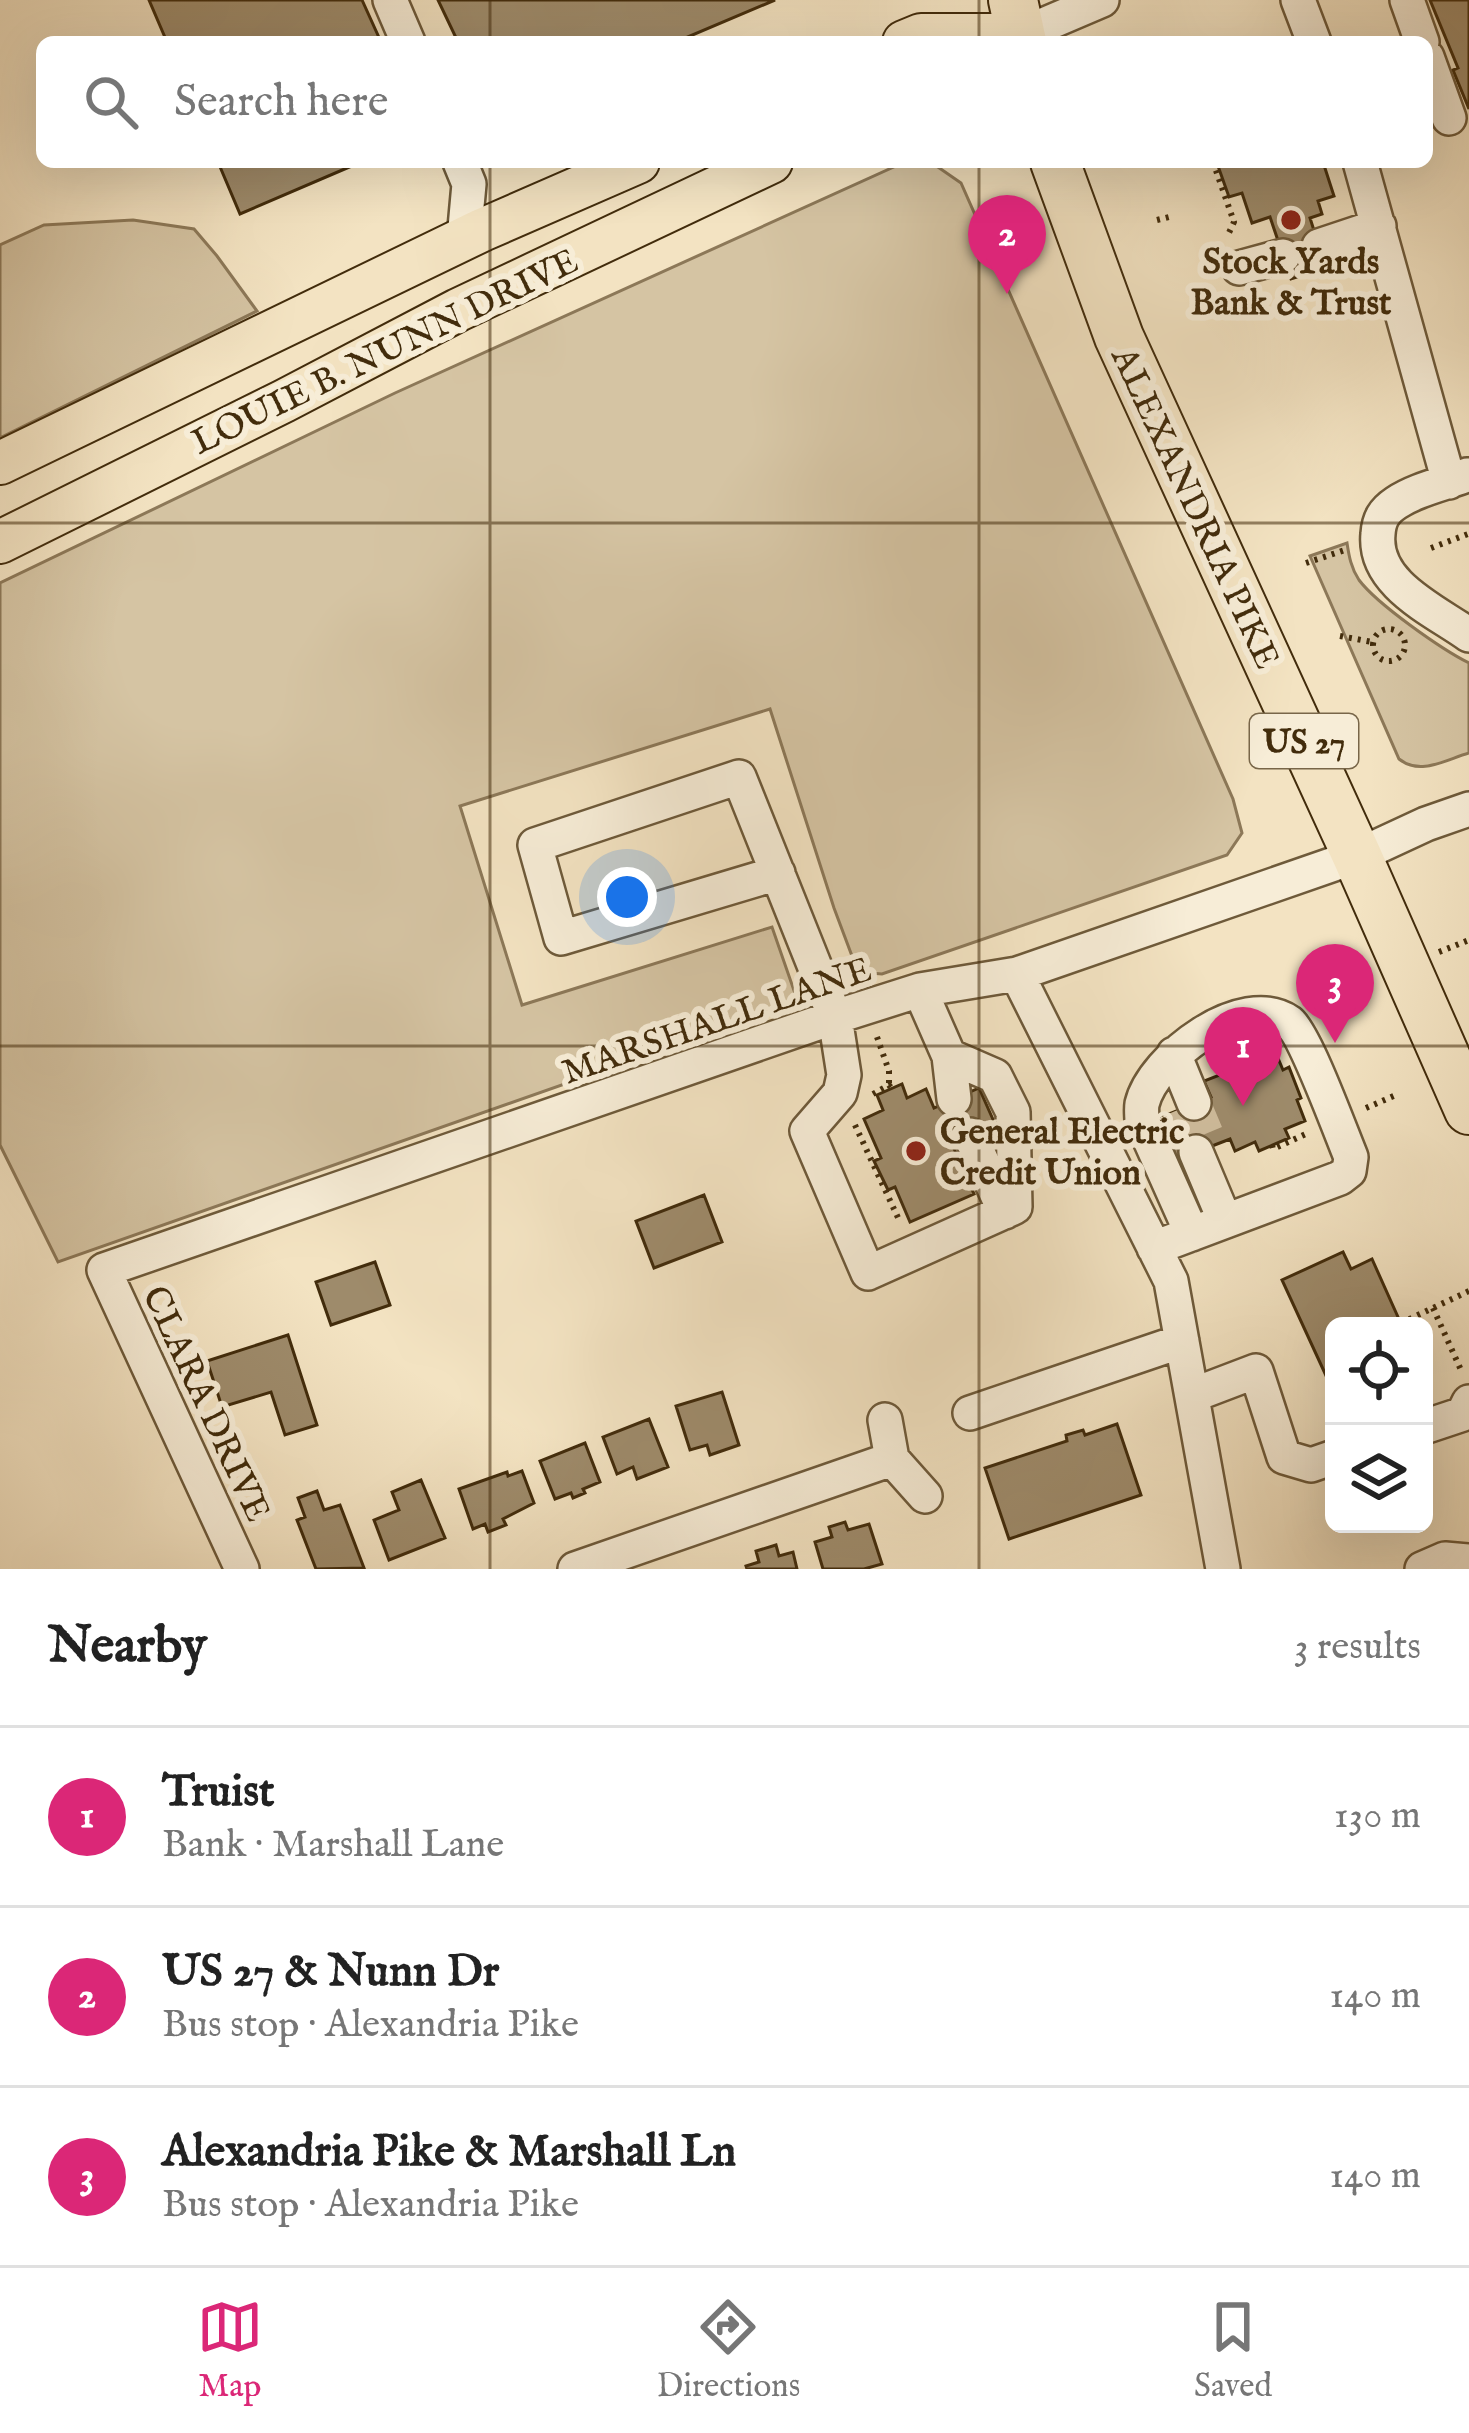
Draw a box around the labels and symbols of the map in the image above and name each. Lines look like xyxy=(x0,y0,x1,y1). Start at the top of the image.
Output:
pin: 2 xyxy=(968,195,1046,294)
marker: Stock Yards Bank & Trust xyxy=(1278,207,1304,233)
street label: LOUIE B. NUNN DRIVE xyxy=(184,239,586,466)
place label: Stock Yards Bank & Trust xyxy=(1191,240,1392,327)
street label: ALEXANDRIA PIKE xyxy=(1099,339,1289,677)
road number: US 27 xyxy=(1250,714,1358,768)
your location xyxy=(597,867,657,927)
pin: 3 xyxy=(1296,944,1374,1043)
street label: MARSHALL LANE xyxy=(556,947,878,1096)
pin: 1 xyxy=(1204,1007,1282,1106)
place label: General Electric Credit Union xyxy=(940,1110,1184,1197)
marker: General Electric Credit Union xyxy=(903,1138,929,1164)
street label: CLARA DRIVE xyxy=(131,1279,280,1529)

